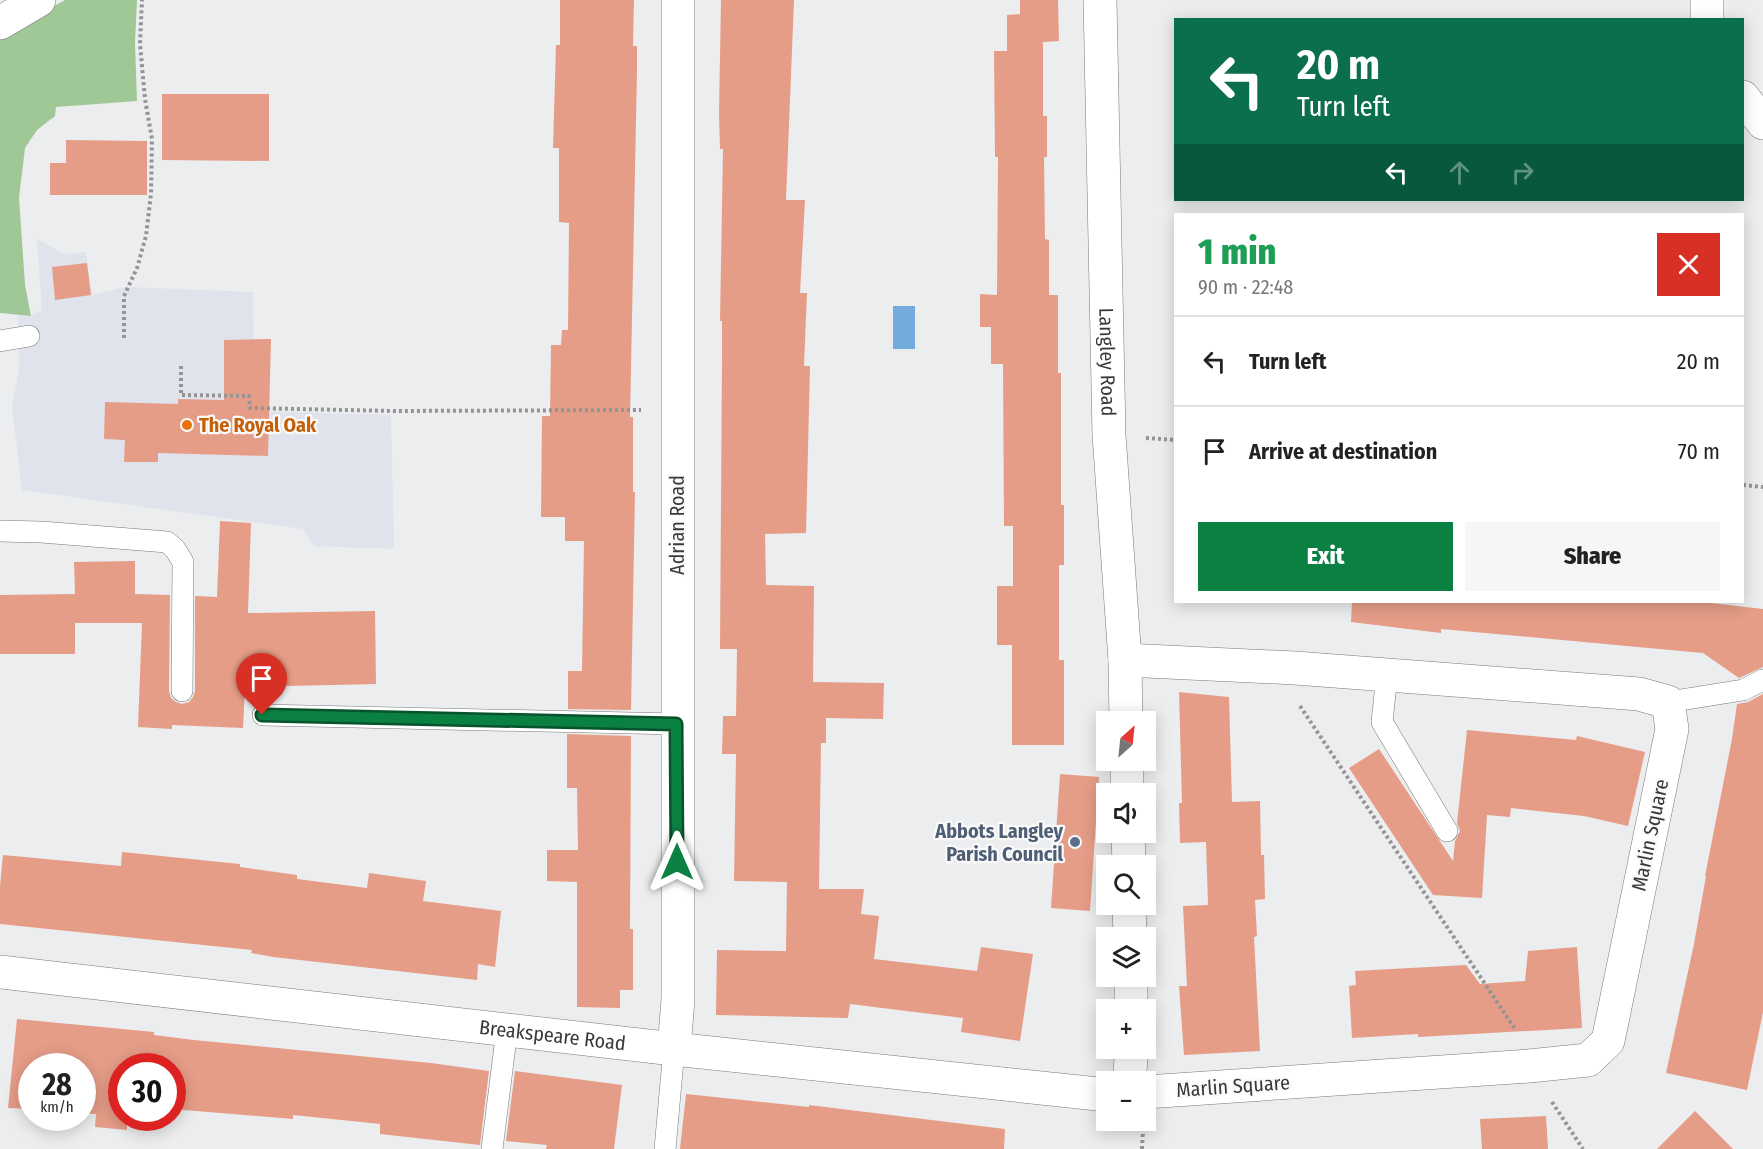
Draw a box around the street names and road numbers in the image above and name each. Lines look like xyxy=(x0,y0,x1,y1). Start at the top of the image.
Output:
street label: Langley Road xyxy=(1094,307,1121,416)
street label: Adrian Road xyxy=(665,475,689,575)
street label: Marlin Square xyxy=(1626,777,1674,893)
street label: Breakspeare Road xyxy=(478,1015,627,1055)
street label: Marlin Square xyxy=(1175,1070,1291,1102)

